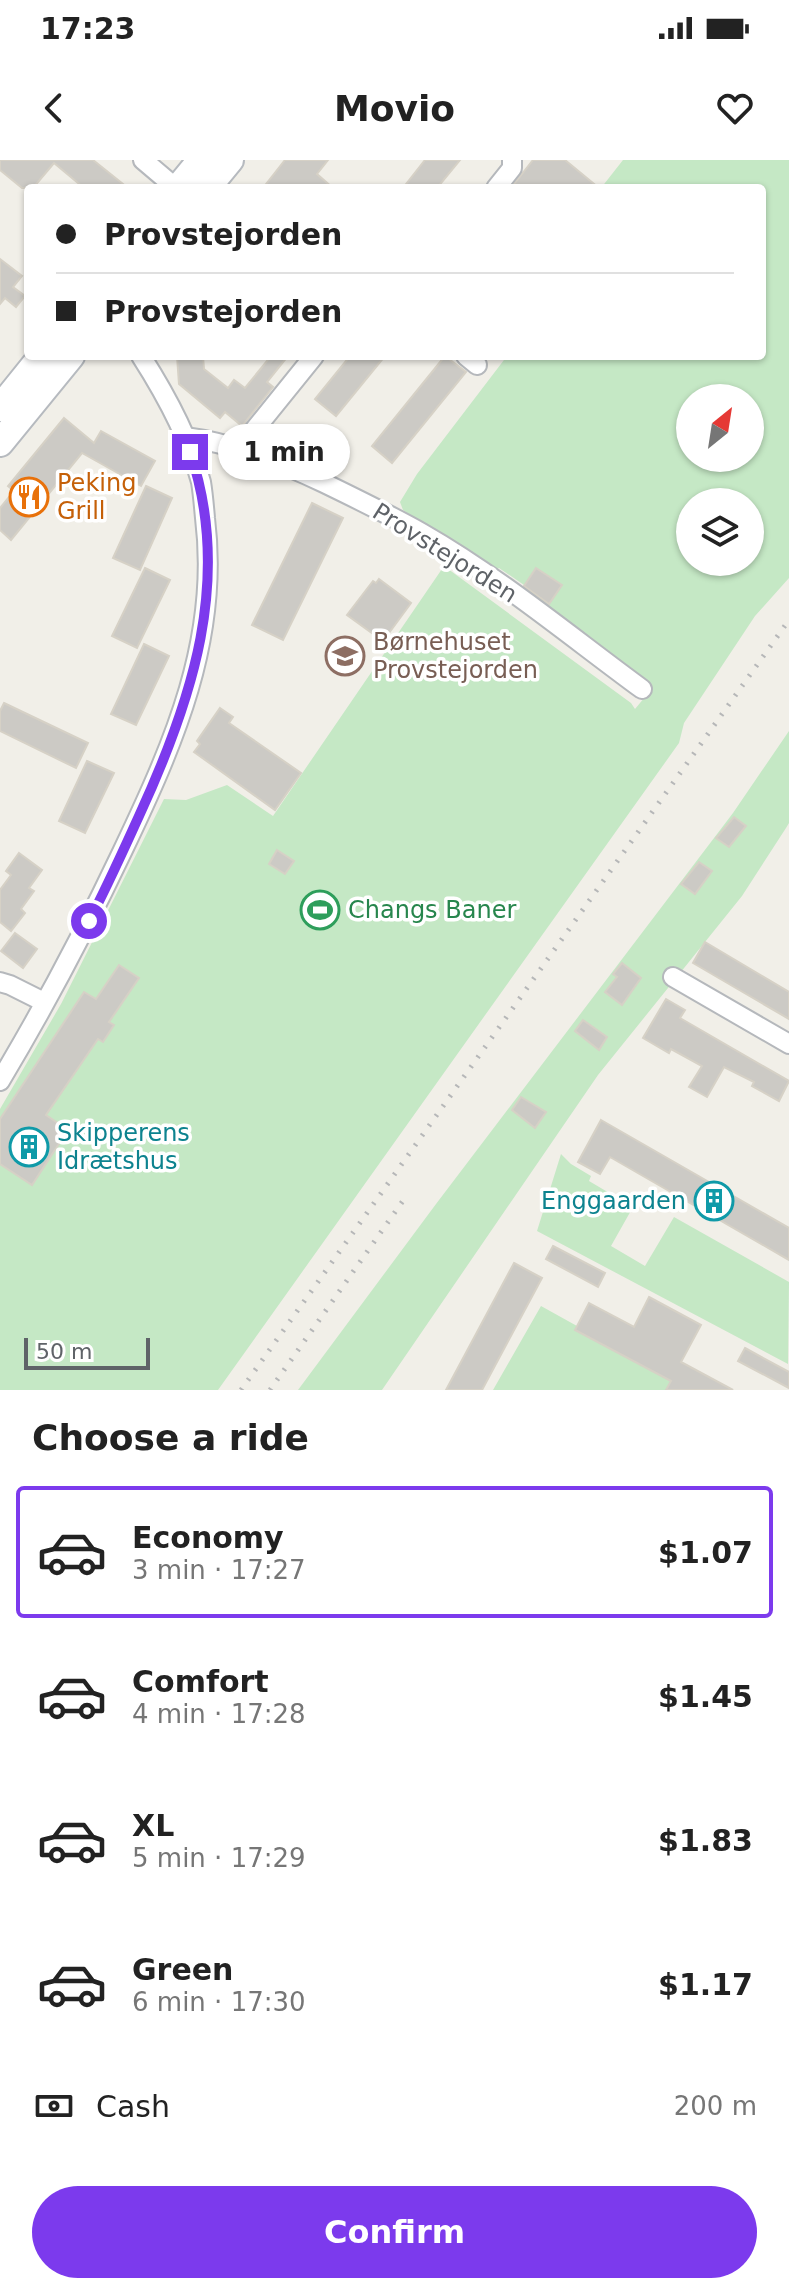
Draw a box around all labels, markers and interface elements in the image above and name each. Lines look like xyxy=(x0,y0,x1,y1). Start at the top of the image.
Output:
text: 17:23 xyxy=(40,11,136,46)
icon: back xyxy=(32,86,76,130)
icon: heart xyxy=(713,86,757,130)
text: Movio xyxy=(334,88,455,129)
text: Provstejorden xyxy=(104,217,342,252)
text: Provstejorden xyxy=(104,294,342,329)
north arrow xyxy=(676,384,764,472)
map controls xyxy=(676,384,764,576)
callout: 1 min xyxy=(218,424,350,480)
route end xyxy=(172,434,208,470)
text: 1 min xyxy=(243,437,325,467)
place label: Peking Grill xyxy=(57,469,136,525)
restaurant icon: Peking Grill xyxy=(8,476,50,518)
button: layers xyxy=(676,488,764,576)
street label: Provstejorden xyxy=(368,497,522,609)
place label: Børnehuset Provstejorden xyxy=(373,628,538,684)
school or university icon: Børnehuset Provstejorden xyxy=(324,635,366,677)
sports icon: Changs Baner xyxy=(299,889,341,931)
place label: Changs Baner xyxy=(348,896,516,924)
route start xyxy=(71,903,107,939)
place label: Skipperens Idrætshus xyxy=(57,1119,190,1175)
building icon: Skipperens Idrætshus xyxy=(8,1126,50,1168)
building icon: Enggaarden xyxy=(693,1180,735,1222)
place label: Enggaarden xyxy=(541,1187,686,1215)
scale bar xyxy=(24,1334,150,1370)
text: 50 m xyxy=(36,1339,92,1364)
text: Choose a ride xyxy=(32,1417,309,1458)
icon: car xyxy=(36,1516,108,1588)
text: Economy xyxy=(132,1520,284,1555)
text: $1.07 xyxy=(658,1535,753,1570)
text: 3 min · 17:27 xyxy=(132,1555,306,1585)
icon: car xyxy=(36,1660,108,1732)
text: Comfort xyxy=(132,1664,269,1699)
text: $1.45 xyxy=(658,1679,753,1714)
text: 4 min · 17:28 xyxy=(132,1699,306,1729)
icon: car xyxy=(36,1804,108,1876)
text: XL xyxy=(132,1808,174,1843)
text: $1.83 xyxy=(658,1823,753,1858)
text: 5 min · 17:29 xyxy=(132,1843,306,1873)
icon: car xyxy=(36,1948,108,2020)
text: Green xyxy=(132,1952,233,1987)
text: $1.17 xyxy=(658,1967,753,2002)
text: 6 min · 17:30 xyxy=(132,1987,306,2017)
icon: cash xyxy=(32,2084,76,2128)
text: Cash xyxy=(96,2089,170,2124)
text: 200 m xyxy=(674,2091,757,2121)
button: Confirm xyxy=(32,2186,757,2278)

